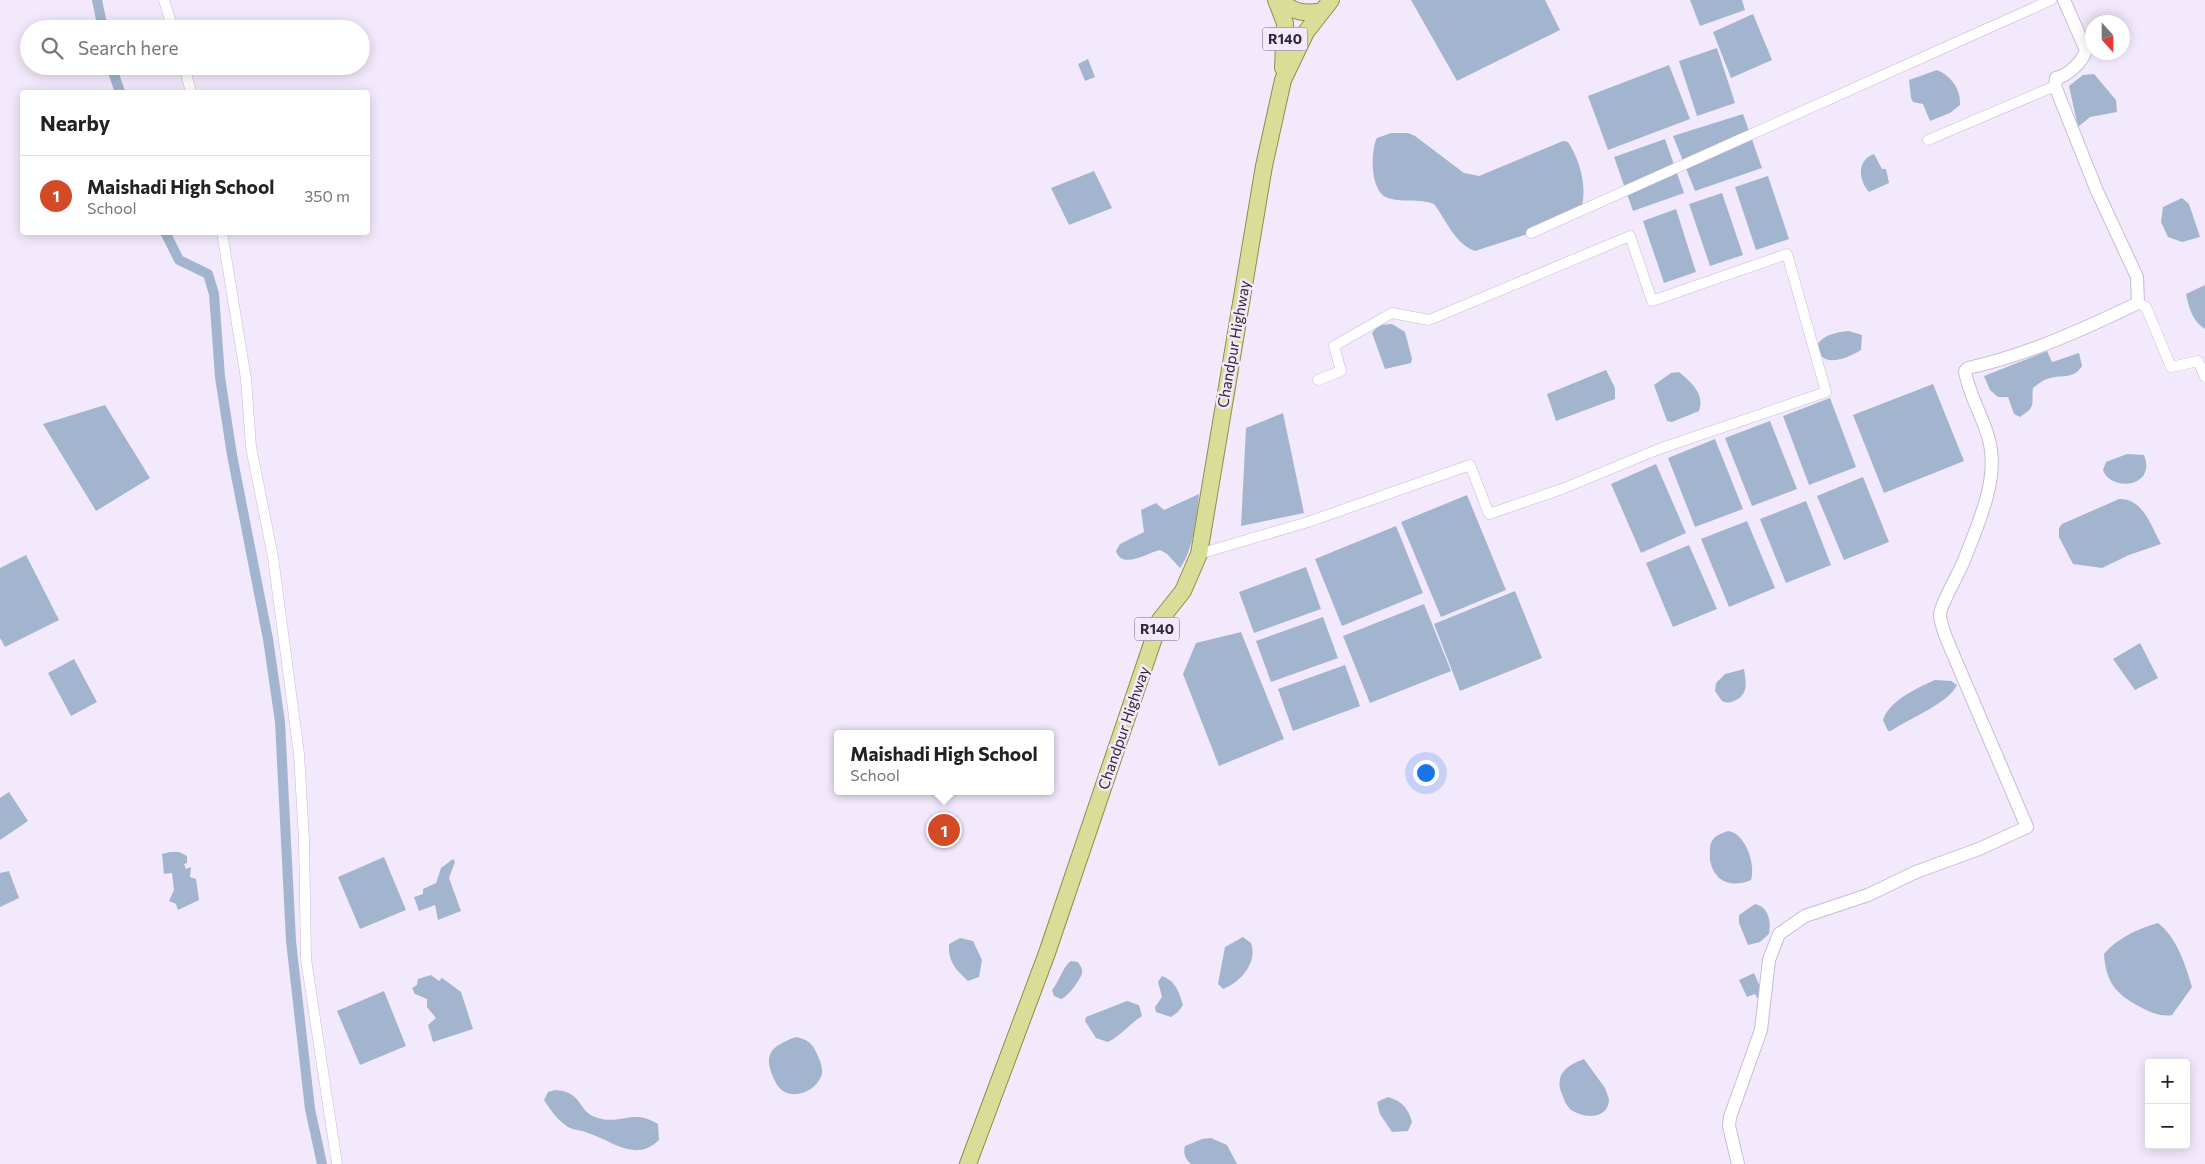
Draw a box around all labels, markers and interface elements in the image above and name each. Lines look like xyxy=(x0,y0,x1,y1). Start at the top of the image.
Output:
north arrow xyxy=(2085,15,2130,60)
search box xyxy=(20,20,370,75)
road number: R140 xyxy=(1262,28,1308,50)
icon: search xyxy=(38,34,66,62)
text: Search here xyxy=(78,36,178,59)
text: Nearby xyxy=(40,110,110,135)
text: Maishadi High School xyxy=(87,175,274,198)
text: 1 xyxy=(52,186,60,205)
text: 350 m xyxy=(304,186,350,205)
text: School xyxy=(87,198,137,217)
street label: Chandpur Highway xyxy=(1213,279,1253,409)
road number: R140 xyxy=(1134,618,1180,640)
street label: Chandpur Highway xyxy=(1094,664,1153,792)
popup xyxy=(834,730,1054,795)
text: Maishadi High School xyxy=(850,742,1038,765)
your location xyxy=(1413,760,1439,786)
text: School xyxy=(850,765,900,784)
pin: 1 xyxy=(928,811,960,849)
map controls xyxy=(2145,1059,2190,1149)
button: + xyxy=(2145,1059,2190,1104)
button: − xyxy=(2145,1104,2190,1149)

